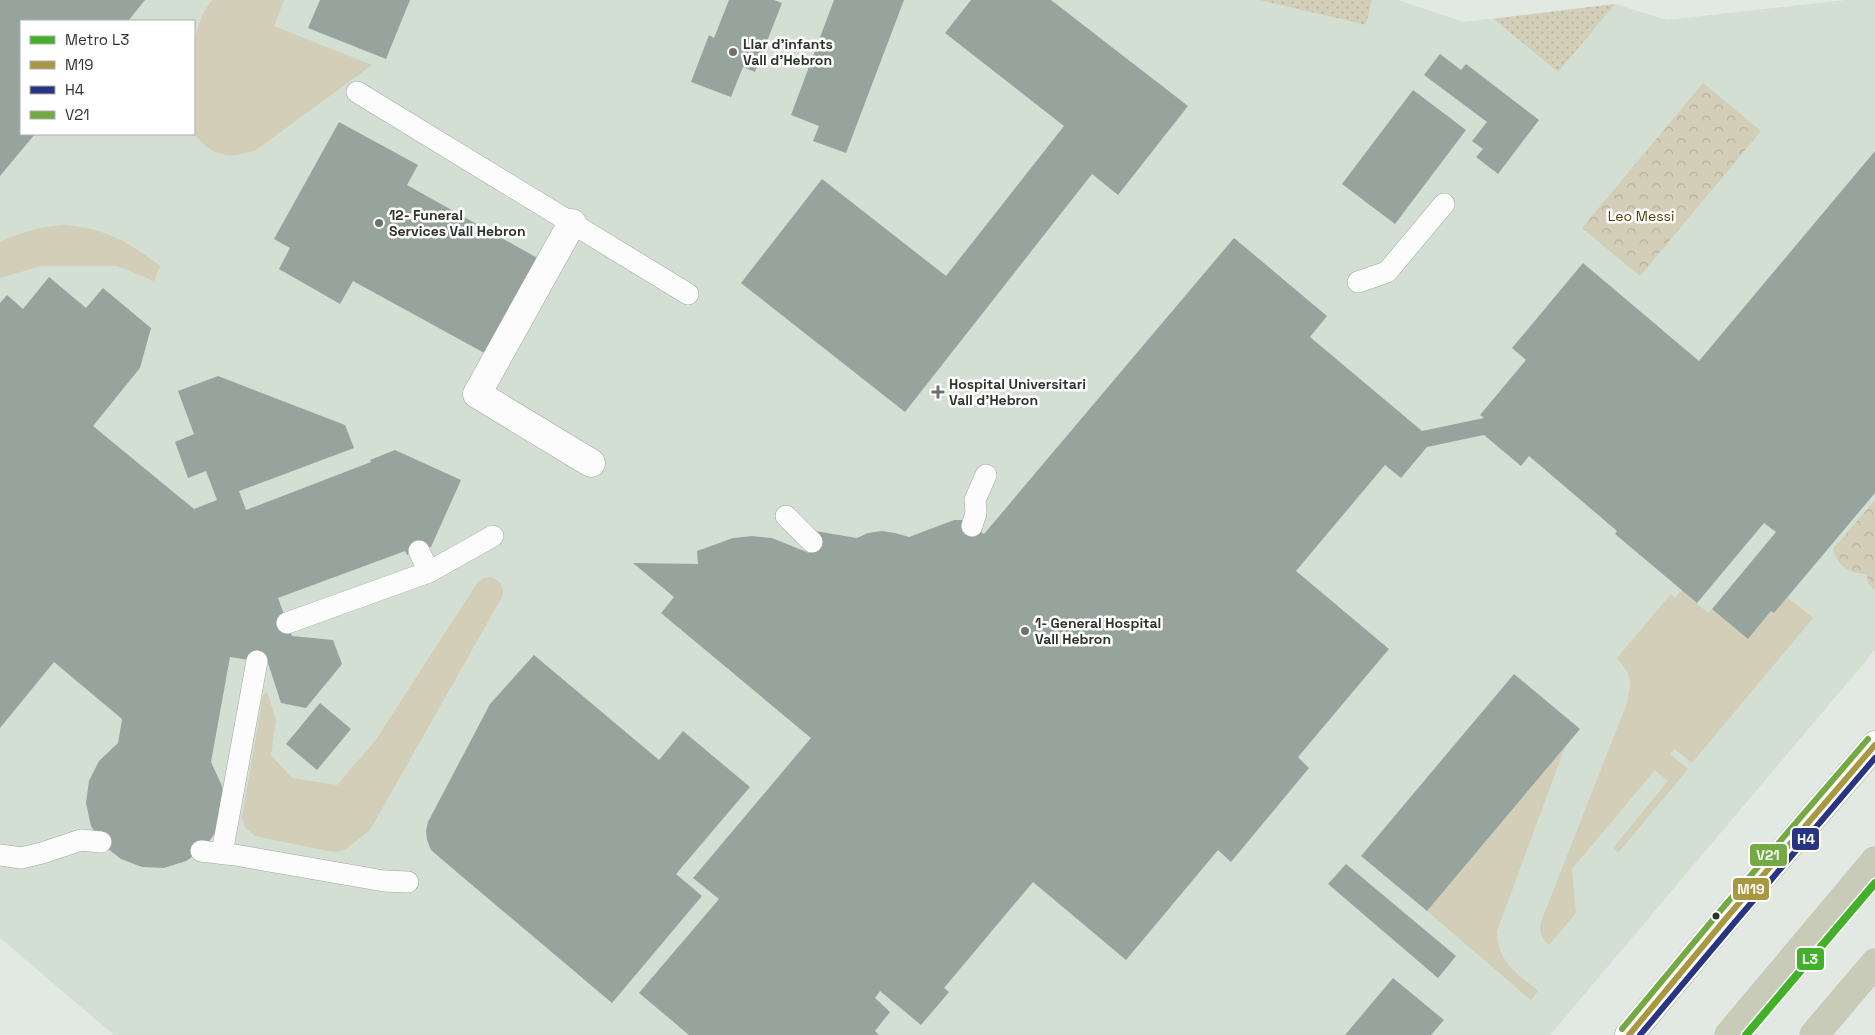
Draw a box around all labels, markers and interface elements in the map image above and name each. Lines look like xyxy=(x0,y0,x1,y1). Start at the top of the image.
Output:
legend xyxy=(20,20,195,135)
text: Metro L3 xyxy=(65,30,129,49)
place label: Llar d'infants Vall d'Hebron xyxy=(743,35,833,69)
marker: Llar d'infants Vall d'Hebron xyxy=(727,46,739,58)
text: M19 xyxy=(65,55,93,74)
text: H4 xyxy=(65,80,84,99)
text: V21 xyxy=(65,105,90,124)
place label: 12- Funeral Services Vall Hebron xyxy=(389,206,526,240)
park label: Leo Messi xyxy=(1608,207,1674,225)
marker: 12- Funeral Services Vall Hebron xyxy=(373,217,385,229)
place label: Hospital Universitari Vall d'Hebron xyxy=(949,375,1086,409)
marker: Hospital Universitari Vall d'Hebron xyxy=(931,385,945,399)
place label: 1- General Hospital Vall Hebron xyxy=(1035,614,1161,648)
marker: 1- General Hospital Vall Hebron xyxy=(1019,625,1031,637)
line badge: H4 xyxy=(1791,827,1820,851)
text: H4 xyxy=(1797,830,1815,848)
line badge: V21 xyxy=(1749,843,1788,867)
text: V21 xyxy=(1756,846,1780,864)
line badge: M19 xyxy=(1732,877,1770,901)
text: M19 xyxy=(1737,880,1765,898)
unlabelled marker xyxy=(1711,911,1721,921)
line badge: L3 xyxy=(1796,947,1825,971)
text: L3 xyxy=(1802,950,1818,968)

